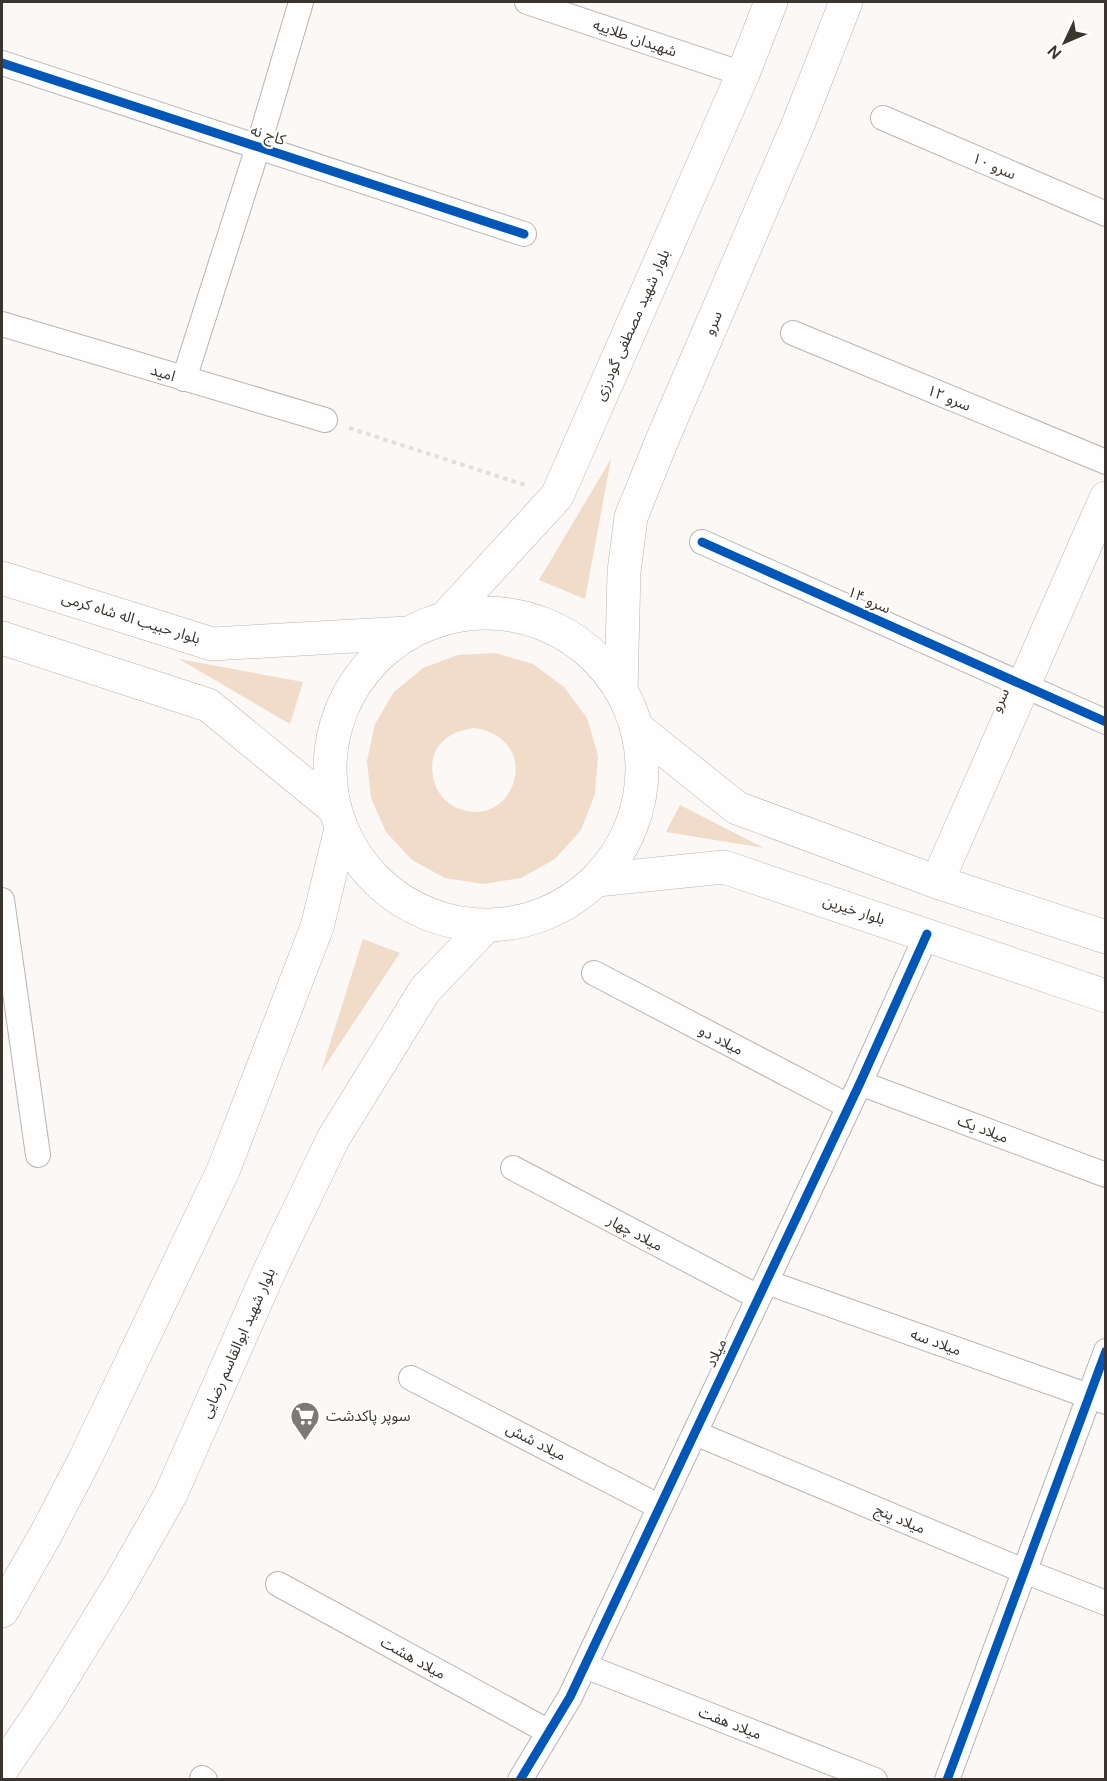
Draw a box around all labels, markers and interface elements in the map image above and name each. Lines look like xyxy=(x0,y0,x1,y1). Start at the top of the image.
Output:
north arrow xyxy=(1035,12,1095,72)
street label: شهیدان طلاییه xyxy=(590,14,680,62)
text: N xyxy=(1043,41,1066,64)
street label: کاج نه xyxy=(247,120,289,152)
street label: سرو ۱۰ xyxy=(969,148,1019,184)
street label: بلوار شهید مصطفی گودرزی xyxy=(590,246,674,404)
street label: سرو xyxy=(699,308,727,338)
street label: امید xyxy=(148,360,178,386)
street label: سرو ۱۲ xyxy=(924,380,974,416)
street label: سرو ۱۴ xyxy=(844,582,894,618)
street label: بلوار حبیب اله شاه کرمی xyxy=(59,587,203,649)
street label: سرو xyxy=(986,685,1014,715)
street label: بلوار خیرین xyxy=(820,891,888,929)
street label: میلاد دو xyxy=(695,1020,747,1060)
street label: میلاد یک xyxy=(955,1110,1011,1148)
street label: میلاد چهار xyxy=(603,1210,666,1256)
street label: بلوار شهید ابوالقاسم رضایی xyxy=(196,1265,281,1422)
street label: میلاد سه xyxy=(908,1324,964,1360)
street label: میلاد xyxy=(701,1335,731,1371)
supermarket icon: سوپر پاکدشت xyxy=(289,1400,321,1442)
place label: سوپر پاکدشت xyxy=(326,1406,411,1426)
street label: میلاد شش xyxy=(503,1418,569,1466)
street label: میلاد پنج xyxy=(871,1499,928,1540)
street label: میلاد هشت xyxy=(377,1632,449,1684)
street label: میلاد هفت xyxy=(696,1702,764,1744)

